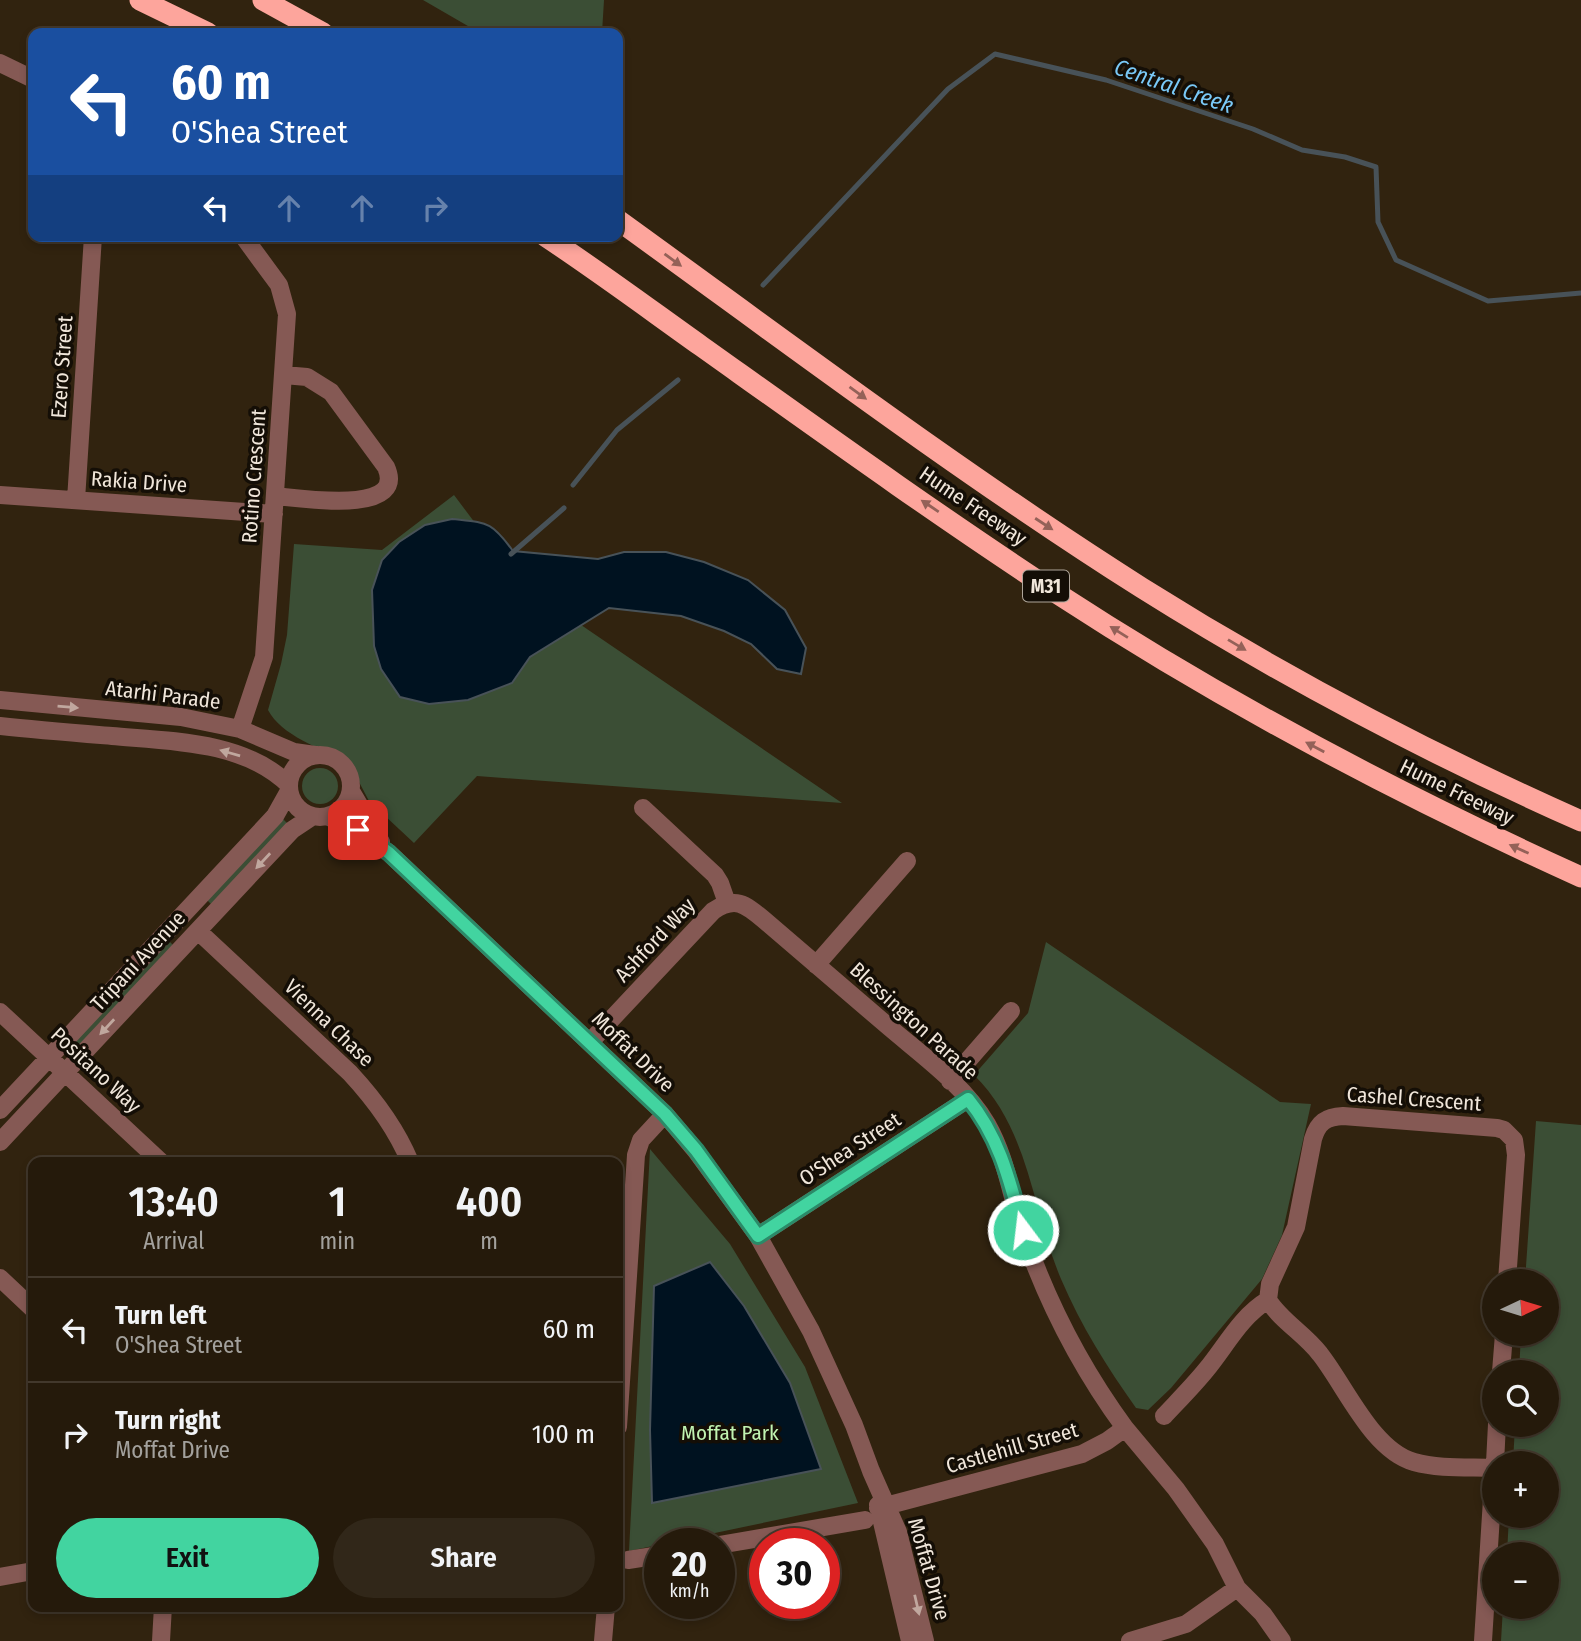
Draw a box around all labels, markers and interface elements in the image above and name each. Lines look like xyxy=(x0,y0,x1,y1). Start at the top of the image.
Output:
text: 60 m xyxy=(171,53,271,112)
water label: Central Creek xyxy=(1111,53,1237,119)
icon: left xyxy=(56,56,147,147)
text: O'Shea Street xyxy=(171,113,348,151)
icon: left xyxy=(197,189,235,227)
icon: ahead xyxy=(270,189,308,227)
icon: ahead xyxy=(343,189,381,227)
icon: right xyxy=(416,189,454,227)
one-way arrow xyxy=(664,253,682,267)
street label: Ezero Street xyxy=(45,315,79,419)
one-way arrow xyxy=(849,385,867,399)
street label: Rotino Crescent xyxy=(236,408,272,544)
street label: Hume Freeway xyxy=(914,461,1032,552)
street label: Rakia Drive xyxy=(90,466,188,498)
one-way arrow xyxy=(921,499,939,513)
one-way arrow xyxy=(1034,517,1054,530)
road number: M31 xyxy=(1023,570,1069,601)
one-way arrow xyxy=(1109,626,1129,639)
one-way arrow xyxy=(1227,638,1246,651)
street label: Atarhi Parade xyxy=(104,675,222,715)
one-way arrow xyxy=(57,702,79,713)
one-way arrow xyxy=(1306,741,1325,753)
one-way arrow xyxy=(218,747,240,758)
street label: Hume Freeway xyxy=(1396,753,1519,831)
pin xyxy=(328,800,388,860)
icon: arrive xyxy=(339,811,377,849)
one-way arrow xyxy=(1509,843,1529,855)
one-way arrow xyxy=(255,852,271,869)
street label: Ashford Way xyxy=(609,892,701,988)
street label: Tripani Avenue xyxy=(85,906,191,1016)
street label: Blessington Parade xyxy=(844,957,984,1085)
street label: Vienna Chase xyxy=(279,974,379,1072)
street label: Moffat Drive xyxy=(586,1006,680,1098)
one-way arrow xyxy=(99,1019,116,1036)
street label: Positano Way xyxy=(45,1022,147,1119)
street label: Cashel Crescent xyxy=(1346,1081,1482,1117)
street label: O'Shea Street xyxy=(794,1106,906,1191)
text: 13:40 xyxy=(129,1177,219,1227)
text: 1 xyxy=(329,1177,346,1227)
text: 400 xyxy=(456,1177,522,1227)
position arrow xyxy=(986,1193,1060,1267)
text: Arrival xyxy=(143,1227,204,1255)
text: min xyxy=(320,1227,355,1255)
text: m xyxy=(480,1227,498,1255)
north arrow xyxy=(1482,1269,1559,1346)
map controls xyxy=(1482,1269,1559,1619)
text: Turn left xyxy=(115,1300,207,1331)
icon: left xyxy=(56,1311,94,1349)
text: 60 m xyxy=(542,1314,595,1345)
text: O'Shea Street xyxy=(115,1331,242,1359)
button: search xyxy=(1482,1360,1559,1437)
text: Turn right xyxy=(115,1405,221,1436)
icon: right xyxy=(56,1416,94,1454)
street label: Castlehill Street xyxy=(943,1417,1081,1479)
text: 100 m xyxy=(532,1419,595,1450)
park label: Moffat Park xyxy=(681,1420,779,1446)
text: Moffat Drive xyxy=(115,1436,230,1464)
button: + xyxy=(1482,1451,1559,1528)
street label: Moffat Drive xyxy=(902,1515,956,1623)
button: Exit xyxy=(56,1518,319,1598)
button: Share xyxy=(333,1518,595,1598)
speed limit sign: 30 xyxy=(749,1528,840,1619)
button: − xyxy=(1482,1542,1559,1619)
text: 20 xyxy=(672,1543,707,1585)
text: km/h xyxy=(669,1580,710,1602)
one-way arrow xyxy=(912,1594,923,1616)

